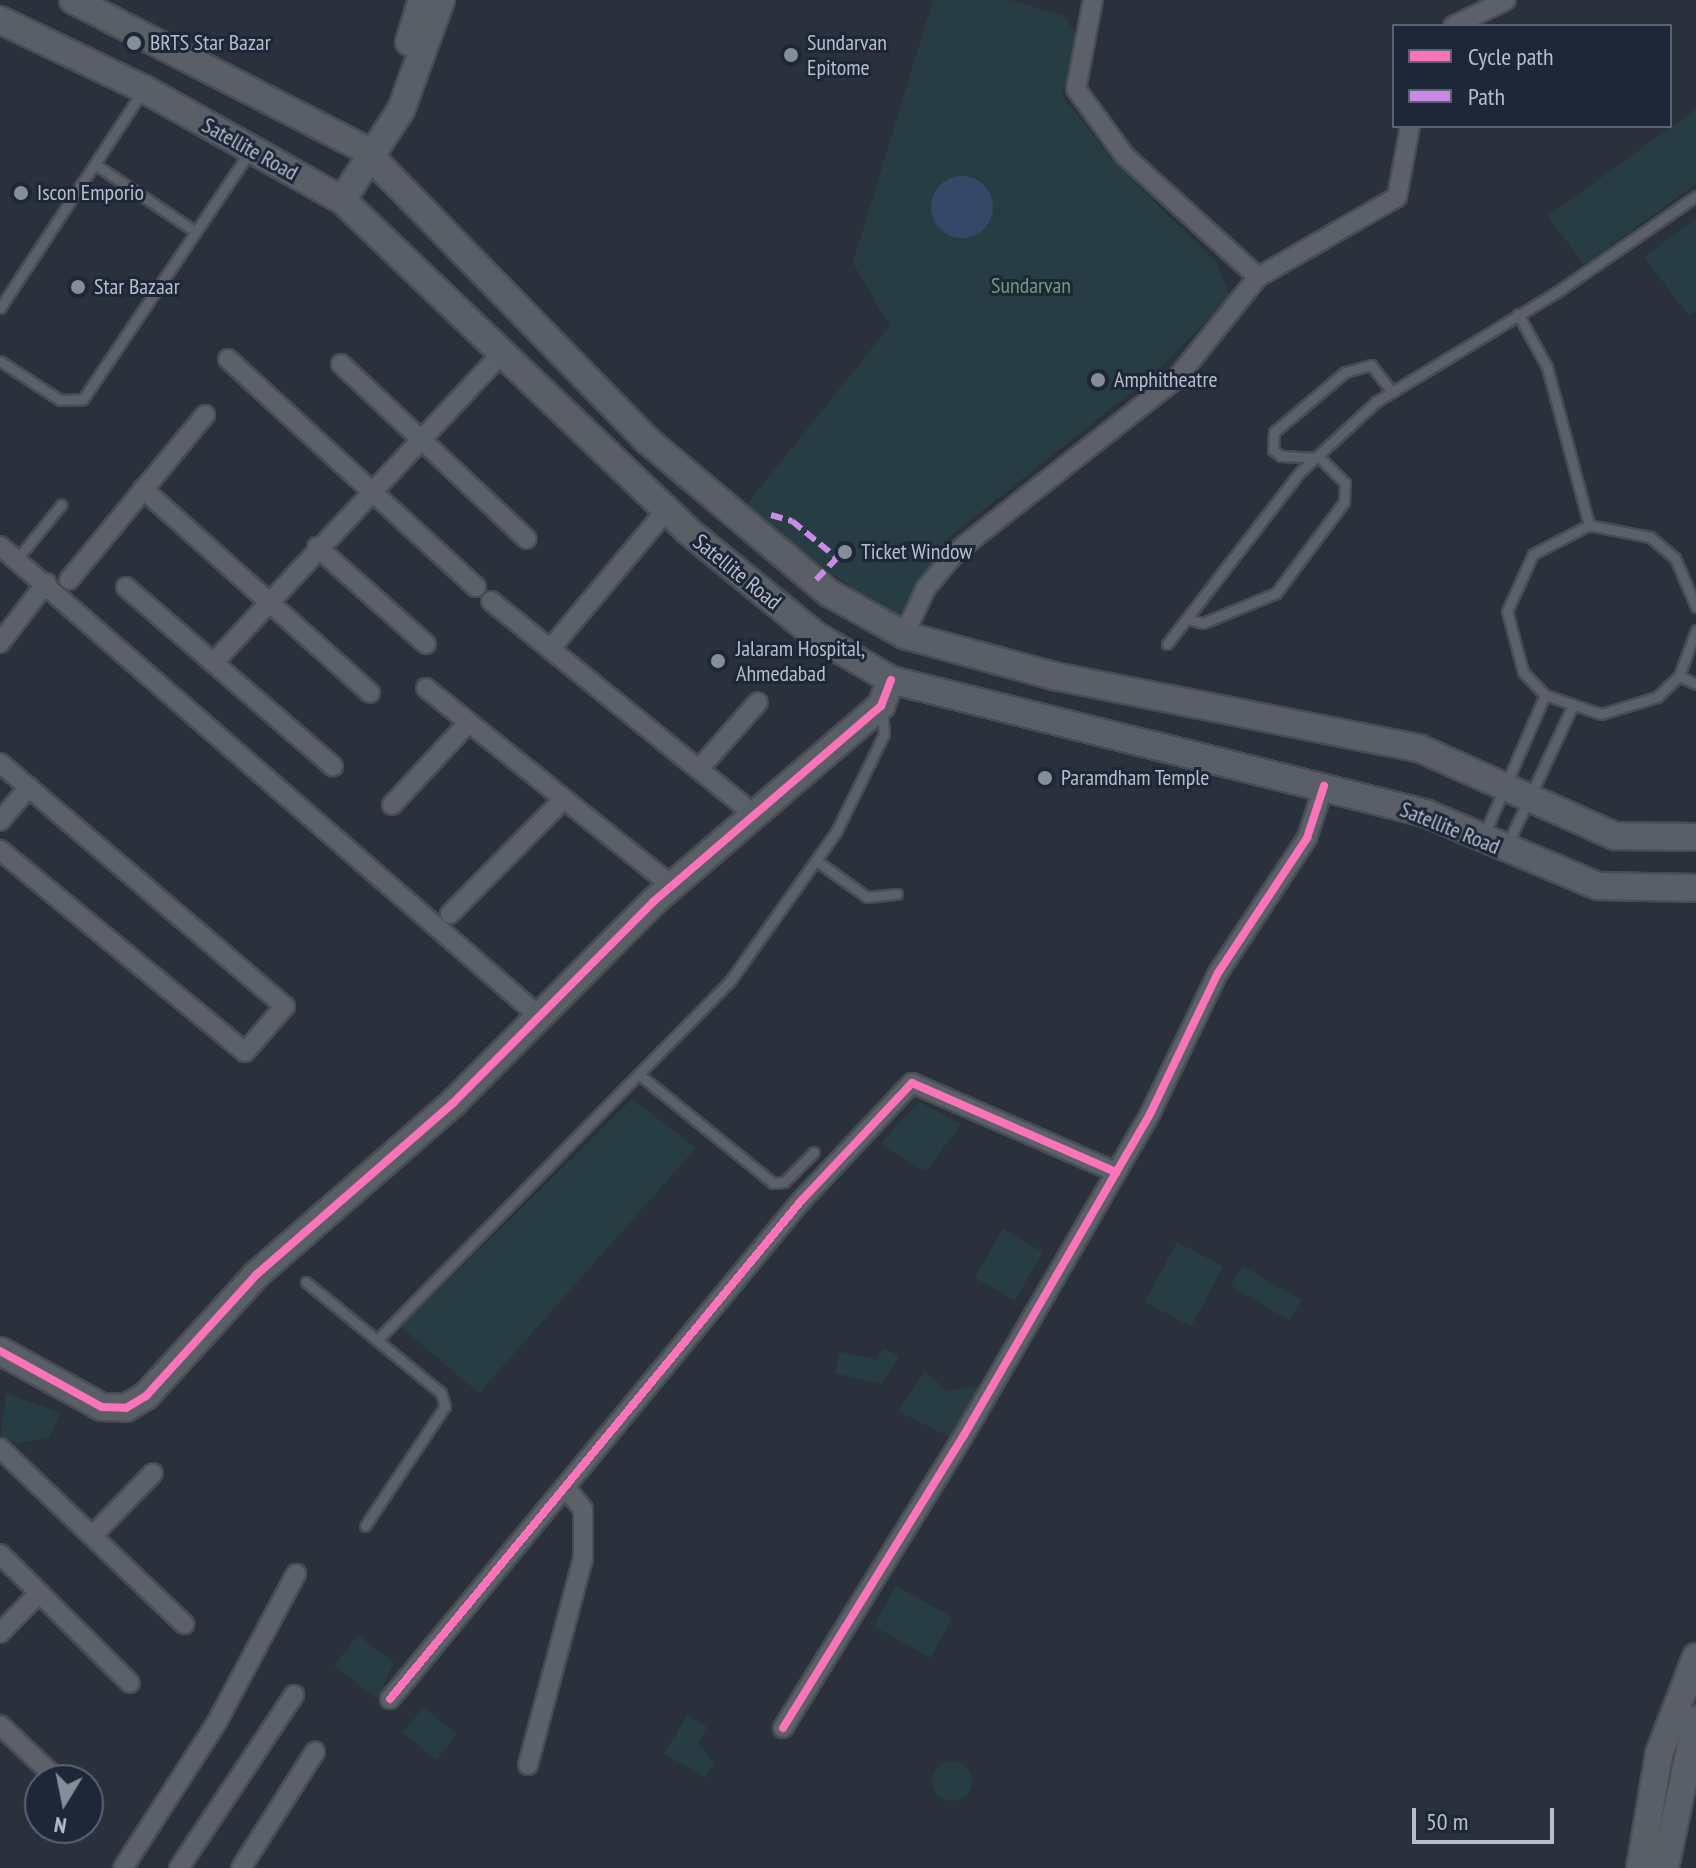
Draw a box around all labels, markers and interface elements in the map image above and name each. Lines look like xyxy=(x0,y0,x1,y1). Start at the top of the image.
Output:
legend xyxy=(1392,24,1672,128)
place label: Sundarvan Epitome xyxy=(807,29,887,80)
place label: BRTS Star Bazar xyxy=(150,30,271,56)
marker: BRTS Star Bazar xyxy=(125,34,143,52)
text: Cycle path xyxy=(1468,41,1554,72)
marker: Sundarvan Epitome xyxy=(782,46,800,64)
text: Path xyxy=(1468,81,1505,112)
street label: Satellite Road xyxy=(198,112,302,186)
place label: Iscon Emporio xyxy=(37,180,144,206)
marker: Iscon Emporio xyxy=(12,184,30,202)
park label: Sundarvan xyxy=(991,273,1071,299)
place label: Star Bazaar xyxy=(94,274,180,300)
marker: Star Bazaar xyxy=(69,278,87,296)
place label: Amphitheatre xyxy=(1114,367,1218,393)
marker: Amphitheatre xyxy=(1089,371,1107,389)
street label: Satellite Road xyxy=(688,529,786,615)
place label: Ticket Window xyxy=(861,539,973,565)
marker: Ticket Window xyxy=(836,543,854,561)
place label: Jalaram Hospital, Ahmedabad xyxy=(736,635,865,686)
marker: Jalaram Hospital, Ahmedabad xyxy=(707,650,729,672)
place label: Paramdham Temple xyxy=(1061,765,1210,791)
marker: Paramdham Temple xyxy=(1036,769,1054,787)
street label: Satellite Road xyxy=(1396,796,1504,860)
north arrow xyxy=(24,1764,104,1844)
scale bar xyxy=(1416,1792,1558,1842)
text: 50 m xyxy=(1426,1806,1468,1837)
text: N xyxy=(52,1811,68,1840)

